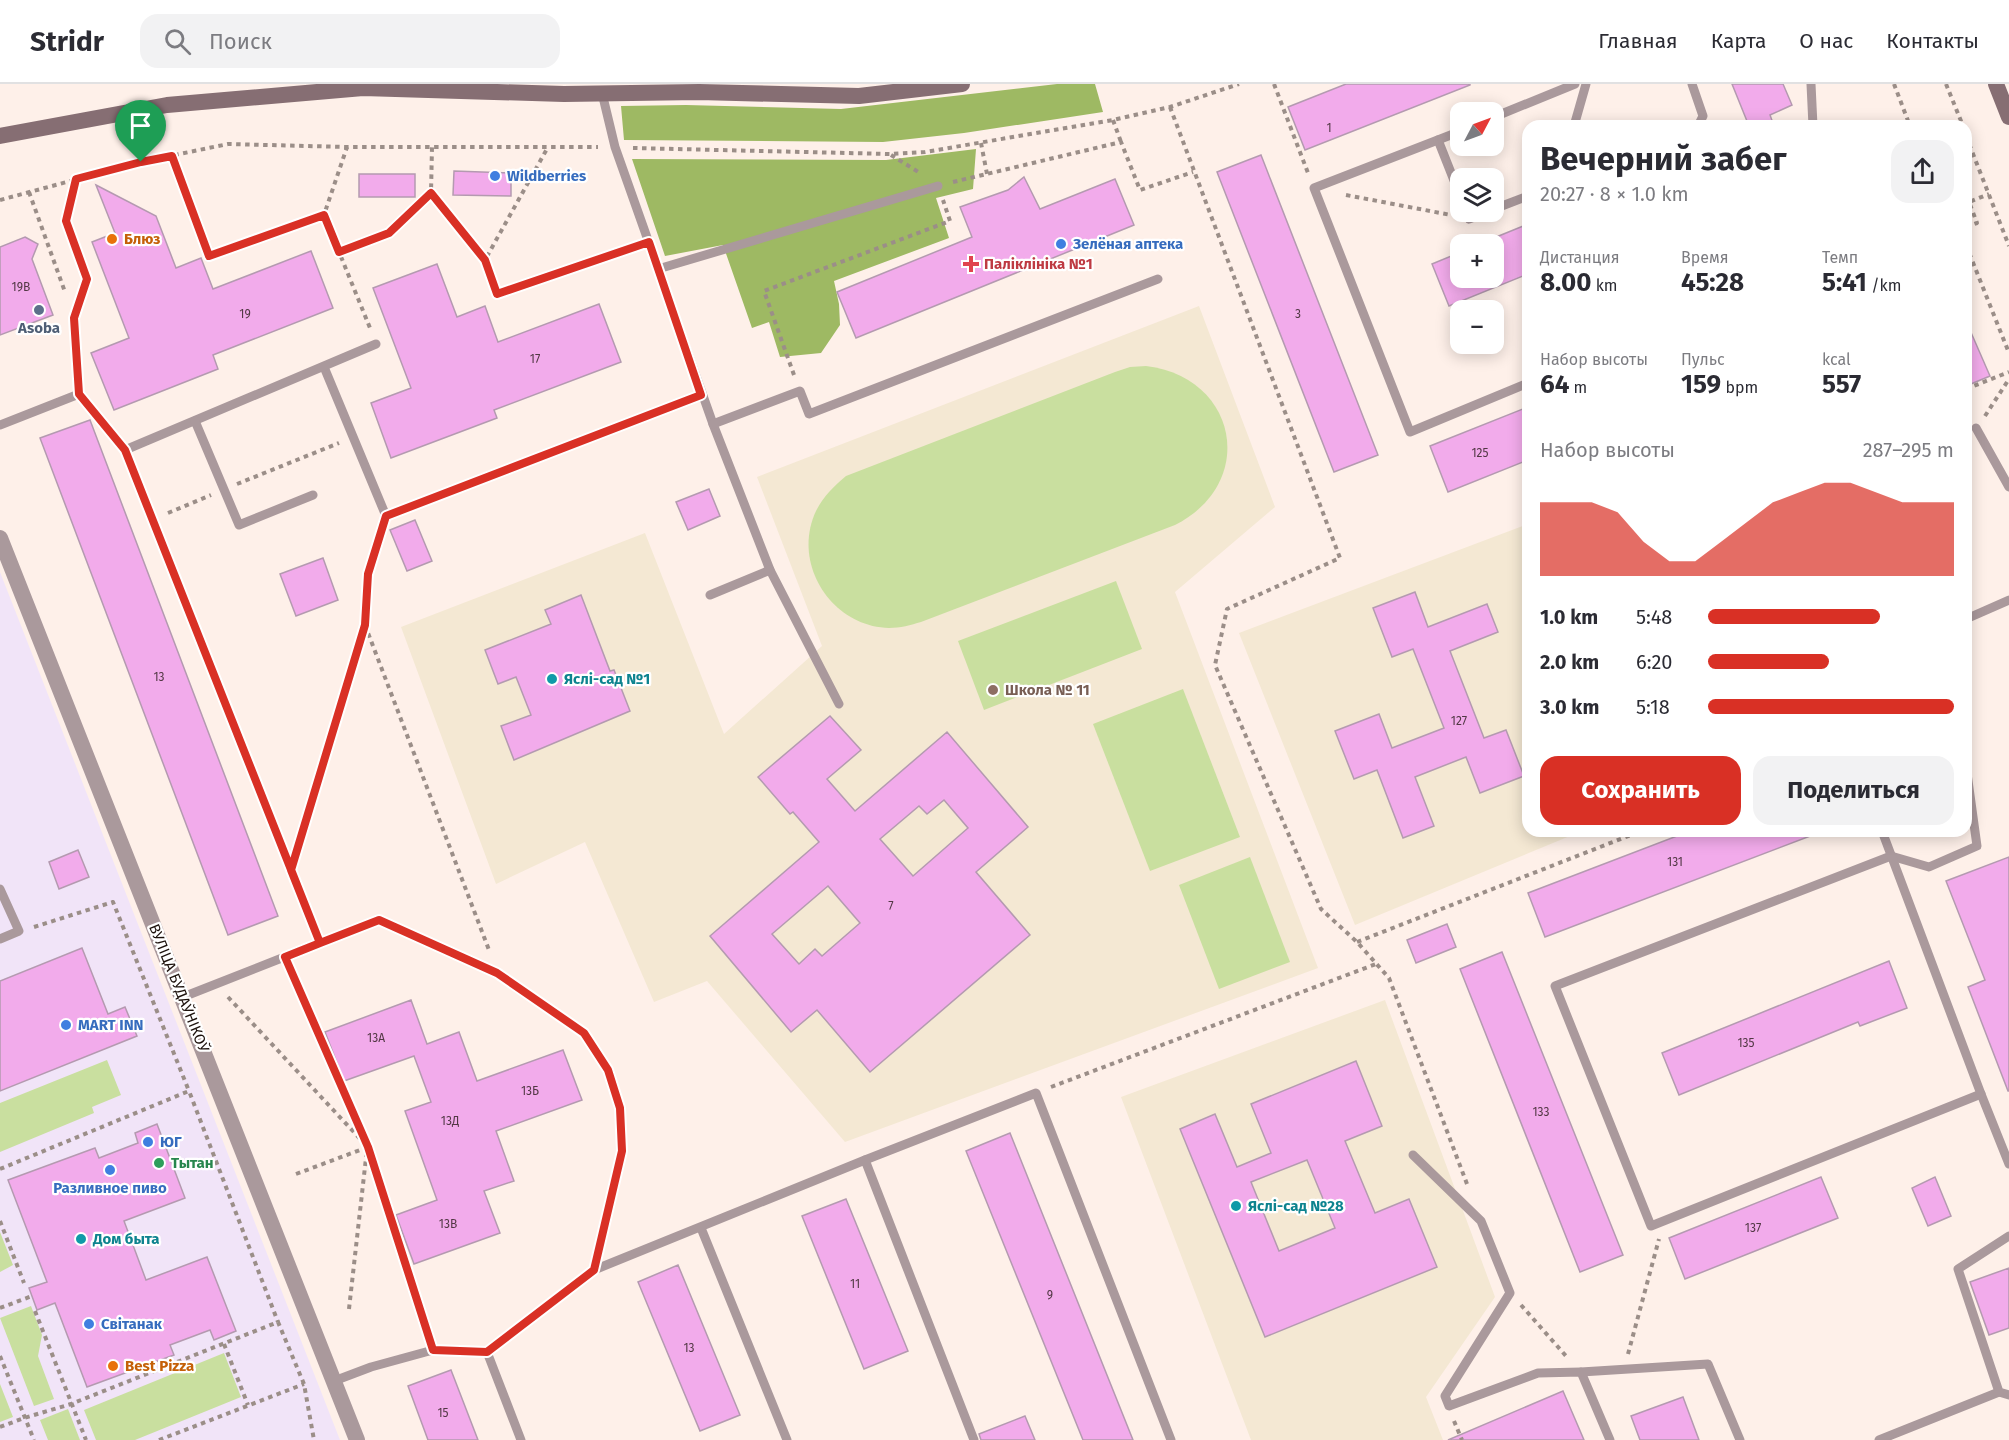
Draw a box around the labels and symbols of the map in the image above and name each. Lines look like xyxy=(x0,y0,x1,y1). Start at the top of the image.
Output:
pin xyxy=(115,100,166,162)
north arrow xyxy=(1450,102,1504,156)
house number: 1 xyxy=(1326,121,1332,135)
place label: Wildberries xyxy=(507,167,586,185)
marker: Wildberries xyxy=(488,169,502,183)
place label: Блюз xyxy=(124,230,161,248)
marker: Блюз xyxy=(105,232,119,246)
place label: Зелёная аптека xyxy=(1072,235,1183,253)
marker: Зелёная аптека xyxy=(1054,237,1068,251)
marker: Паліклініка №1 xyxy=(962,255,980,273)
place label: Паліклініка №1 xyxy=(984,255,1093,273)
house number: 19В xyxy=(12,280,30,294)
marker: Asoba xyxy=(32,303,46,317)
house number: 19 xyxy=(239,307,251,321)
house number: 3 xyxy=(1295,307,1301,321)
place label: Asoba xyxy=(17,319,60,337)
house number: 17 xyxy=(530,352,540,366)
house number: 125 xyxy=(1471,446,1489,460)
house number: 13 xyxy=(153,670,165,684)
place label: Яслі-сад №1 xyxy=(564,670,650,688)
marker: Яслі-сад №1 xyxy=(545,672,559,686)
place label: Школа № 11 xyxy=(1005,681,1090,699)
marker: Школа № 11 xyxy=(986,683,1000,697)
house number: 127 xyxy=(1451,714,1467,728)
house number: 131 xyxy=(1667,855,1683,869)
house number: 7 xyxy=(888,899,894,913)
street label: ВУЛІЦА БУДАЎНІКОЎ xyxy=(145,921,213,1056)
place label: MART INN xyxy=(78,1016,144,1034)
marker: MART INN xyxy=(59,1018,73,1032)
house number: 13А xyxy=(367,1031,385,1045)
house number: 135 xyxy=(1737,1036,1755,1050)
house number: 13Б xyxy=(521,1084,539,1098)
house number: 133 xyxy=(1532,1105,1550,1119)
house number: 13Д xyxy=(441,1114,459,1128)
place label: ЮГ xyxy=(160,1133,182,1151)
marker: ЮГ xyxy=(141,1135,155,1149)
place label: Тытан xyxy=(171,1154,214,1172)
marker: Тытан xyxy=(152,1156,166,1170)
marker: Разливное пиво xyxy=(103,1163,117,1177)
place label: Разливное пиво xyxy=(53,1179,167,1197)
place label: Яслі-сад №28 xyxy=(1248,1197,1344,1215)
marker: Яслі-сад №28 xyxy=(1229,1199,1243,1213)
house number: 13В xyxy=(439,1217,457,1231)
house number: 137 xyxy=(1745,1221,1761,1235)
place label: Дом быта xyxy=(92,1230,160,1248)
marker: Дом быта xyxy=(74,1232,88,1246)
house number: 11 xyxy=(850,1277,860,1291)
house number: 9 xyxy=(1047,1288,1053,1302)
place label: Світанак xyxy=(101,1315,163,1333)
marker: Світанак xyxy=(82,1317,96,1331)
house number: 13 xyxy=(683,1341,695,1355)
place label: Best Pizza xyxy=(125,1357,194,1375)
marker: Best Pizza xyxy=(106,1359,120,1373)
house number: 15 xyxy=(437,1406,449,1420)

